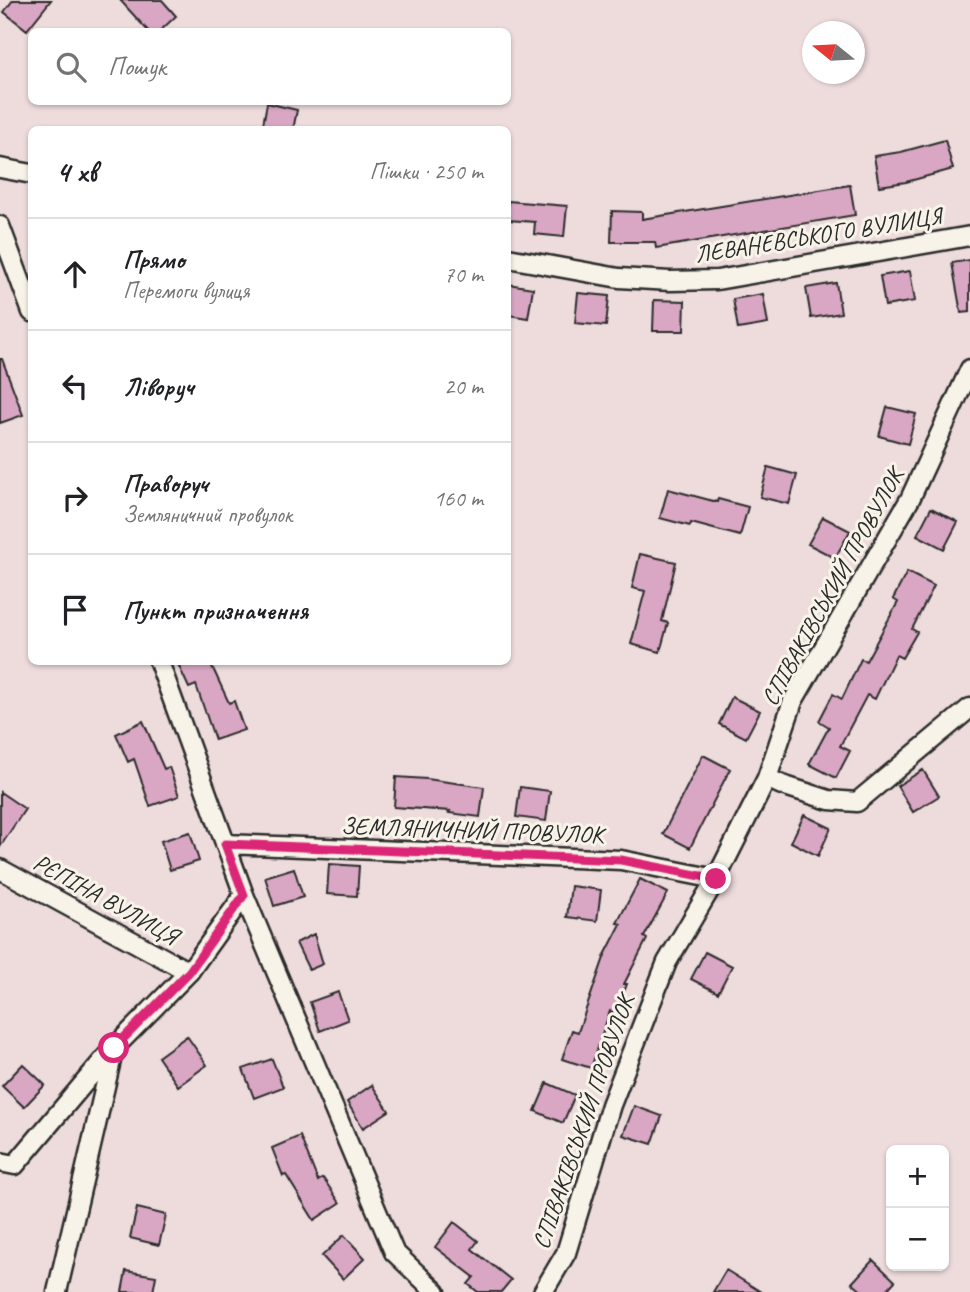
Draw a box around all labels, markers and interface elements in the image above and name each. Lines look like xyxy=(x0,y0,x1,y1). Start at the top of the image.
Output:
north arrow xyxy=(802,21,865,84)
search box xyxy=(28,28,511,105)
icon: search xyxy=(52,48,90,86)
text: Пошук xyxy=(108,50,166,83)
text: 4 хв xyxy=(56,153,97,191)
text: Пішки · 250 m xyxy=(369,157,483,186)
street label: ЛЕВАНЕВСЬКОГО ВУЛИЦЯ xyxy=(693,200,947,269)
text: Прямо xyxy=(123,243,185,276)
icon: ahead xyxy=(56,255,94,293)
text: 70 m xyxy=(444,260,483,289)
text: Перемоги вулиця xyxy=(123,276,250,305)
icon: left xyxy=(56,367,94,405)
text: Ліворуч xyxy=(123,370,194,403)
text: 20 m xyxy=(444,372,483,401)
street label: СПІВАКІВСЬКИЙ ПРОВУЛОК xyxy=(754,460,912,711)
text: Праворуч xyxy=(123,467,208,500)
icon: right xyxy=(56,479,94,517)
text: 160 m xyxy=(434,484,483,513)
text: Земляничний провулок xyxy=(123,500,292,529)
icon: arrive xyxy=(56,591,94,629)
text: Пункт призначення xyxy=(123,594,308,627)
street label: ЗЕМЛЯНИЧНИЙ ПРОВУЛОК xyxy=(341,810,608,850)
street label: РЄПІНА ВУЛИЦЯ xyxy=(28,847,187,953)
route end xyxy=(700,863,731,894)
street label: СПІВАКІВСЬКИЙ ПРОВУЛОК xyxy=(525,987,642,1253)
route start xyxy=(98,1032,129,1063)
map controls xyxy=(886,1145,949,1271)
button: + xyxy=(886,1145,949,1208)
button: − xyxy=(886,1208,949,1271)

